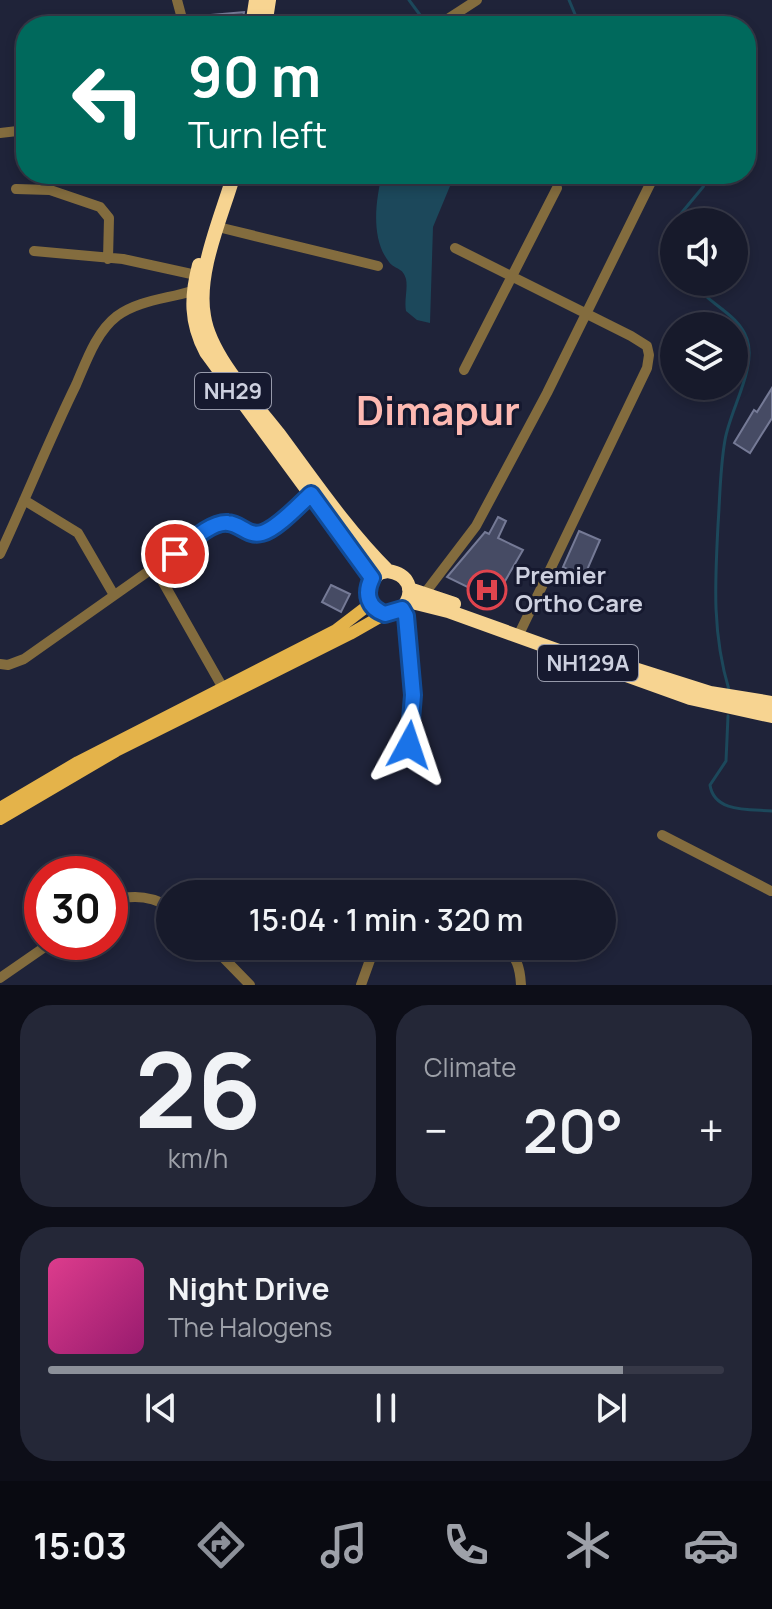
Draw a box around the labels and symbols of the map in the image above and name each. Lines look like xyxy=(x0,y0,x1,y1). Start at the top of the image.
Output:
road number: NH29 xyxy=(195,373,271,409)
district label: Dimapur xyxy=(356,382,520,437)
pin xyxy=(141,520,209,588)
place label: Premier Ortho Care xyxy=(515,558,643,619)
hospital icon: Premier Ortho Care xyxy=(466,569,508,611)
road number: NH129A xyxy=(538,645,638,681)
position arrow xyxy=(367,703,451,787)
speed limit sign: 30 xyxy=(24,856,128,960)

